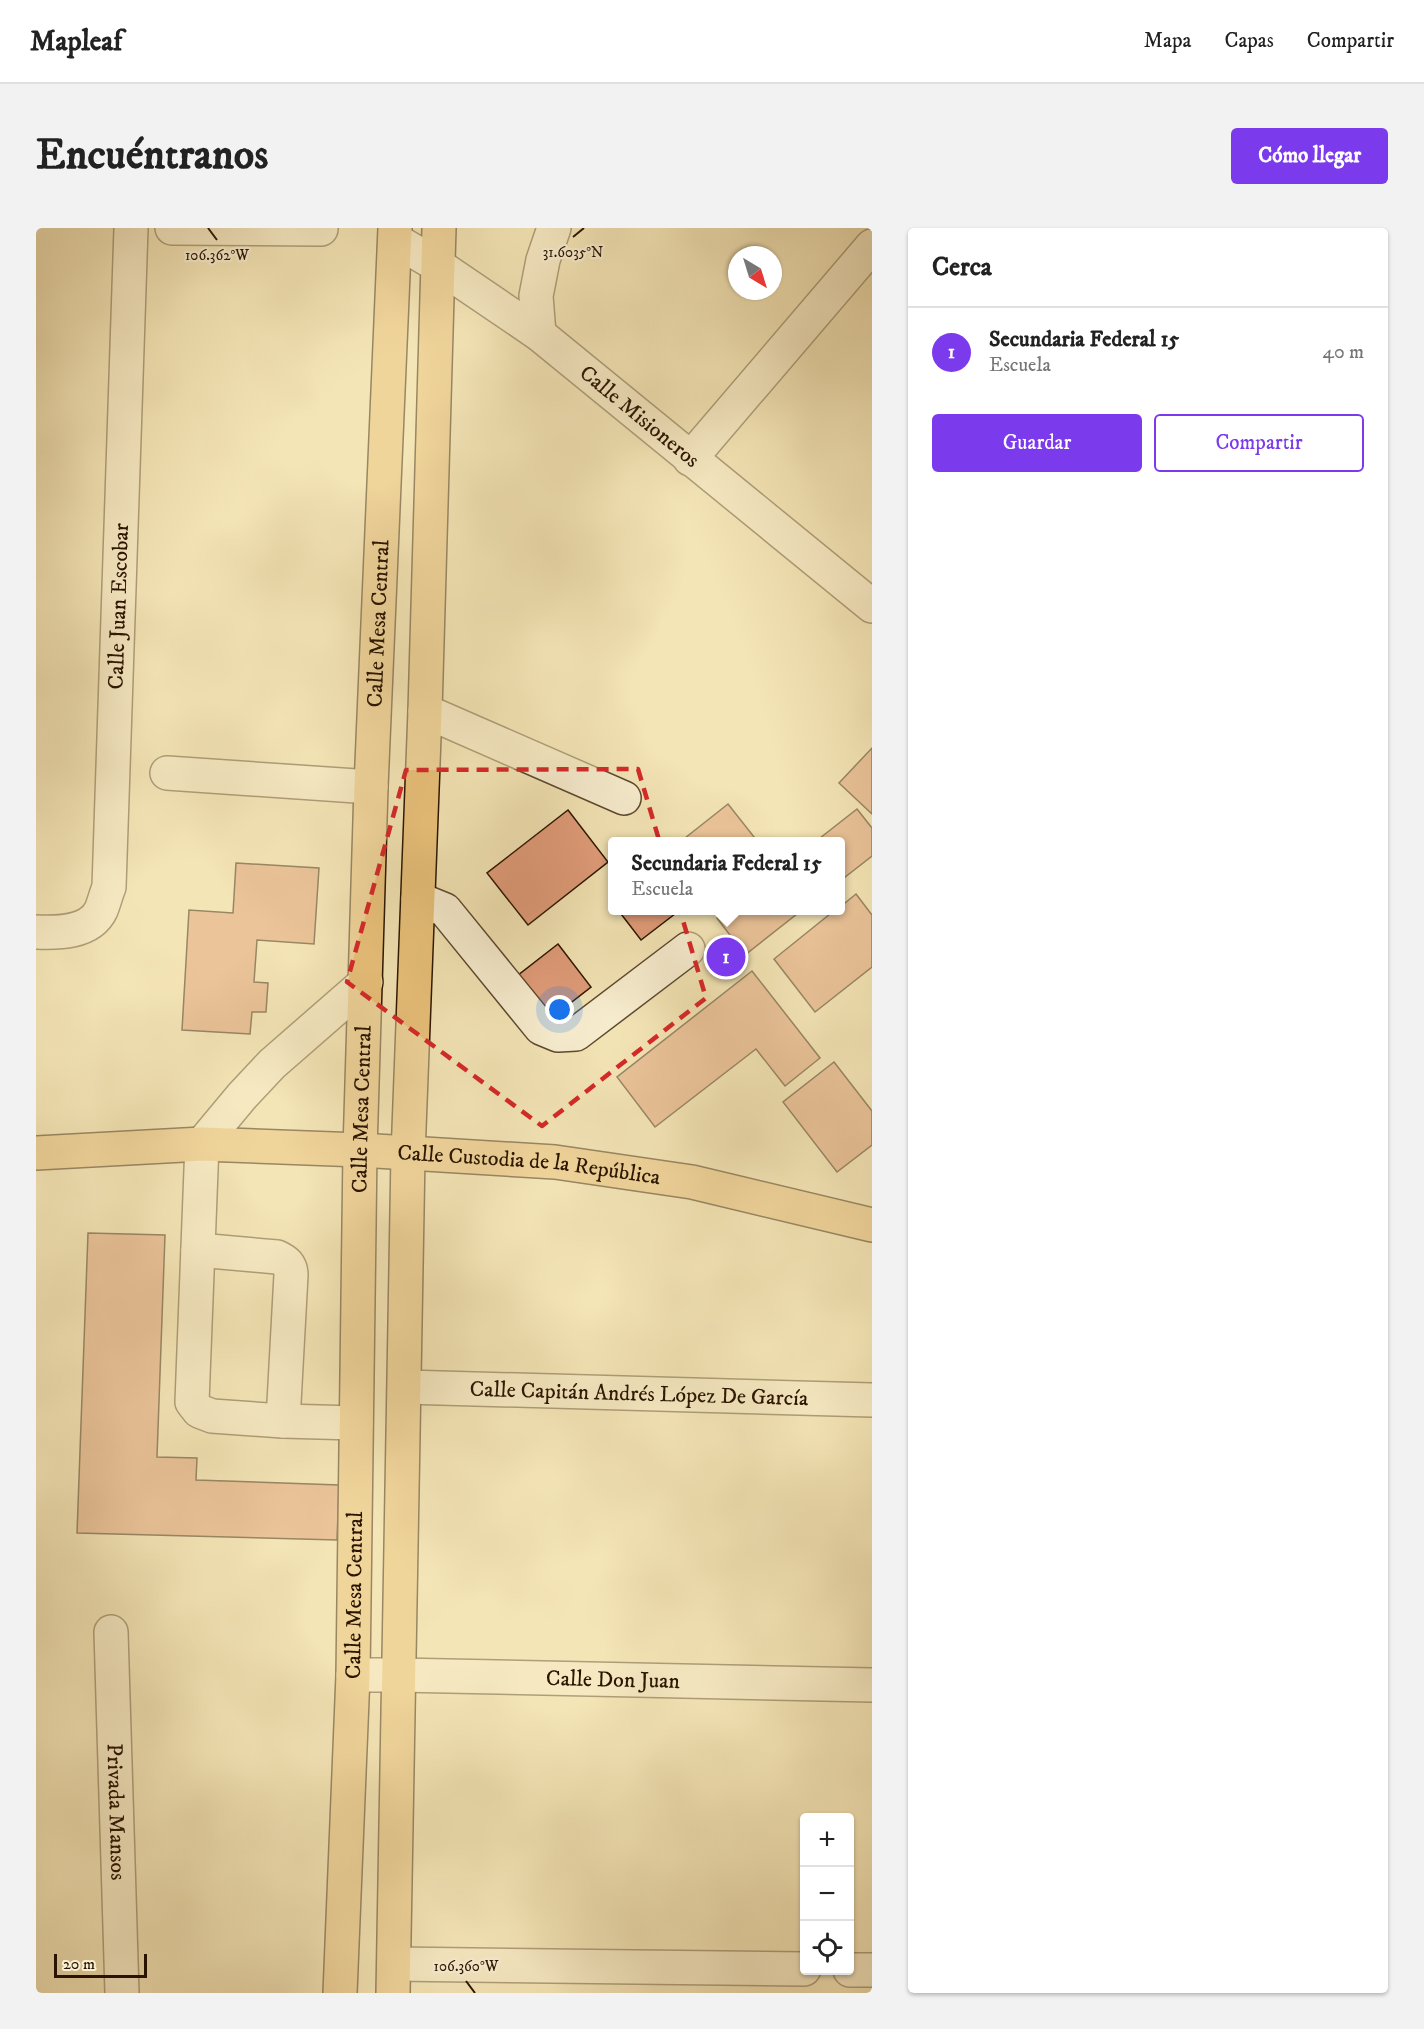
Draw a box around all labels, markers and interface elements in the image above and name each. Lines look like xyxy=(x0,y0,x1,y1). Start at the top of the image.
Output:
text: Mapleaf xyxy=(30,24,122,59)
text: Mapa xyxy=(1144,28,1191,54)
text: Capas xyxy=(1224,28,1274,54)
text: Compartir xyxy=(1307,28,1394,54)
button: Cómo llegar xyxy=(1231,128,1388,184)
text: Encuéntranos xyxy=(36,130,268,182)
text: 31.6035°N xyxy=(543,243,603,262)
text: 106.362°W xyxy=(185,246,249,265)
north arrow xyxy=(728,246,782,300)
text: Cerca xyxy=(932,251,992,284)
text: Secundaria Federal 15 xyxy=(989,326,1179,353)
text: 1 xyxy=(948,340,955,365)
text: 40 m xyxy=(1322,340,1364,365)
text: Escuela xyxy=(989,353,1051,378)
street label: Calle Misioneros xyxy=(574,359,705,473)
button: Guardar xyxy=(932,414,1142,472)
button: Compartir xyxy=(1154,414,1364,472)
street label: Calle Juan Escobar xyxy=(102,522,135,690)
street label: Calle Mesa Central xyxy=(361,539,395,708)
popup xyxy=(608,837,845,915)
text: Secundaria Federal 15 xyxy=(631,850,822,877)
text: Escuela xyxy=(631,877,693,902)
pin: 1 xyxy=(706,934,746,980)
your location xyxy=(545,995,574,1024)
street label: Calle Mesa Central xyxy=(346,1025,377,1193)
street label: Calle Custodia de la República xyxy=(397,1139,663,1191)
street label: Calle Capitán Andrés López De García xyxy=(469,1375,809,1412)
street label: Calle Mesa Central xyxy=(339,1511,369,1679)
street label: Calle Don Juan xyxy=(546,1665,681,1694)
street label: Privada Mansos xyxy=(101,1743,132,1881)
map controls xyxy=(800,1813,854,1975)
button: + xyxy=(800,1813,854,1867)
button: − xyxy=(800,1867,854,1921)
button: locate xyxy=(800,1921,854,1975)
scale bar xyxy=(54,1951,147,1978)
text: 20 m xyxy=(63,1954,95,1974)
text: 106.360°W xyxy=(434,1957,499,1976)

